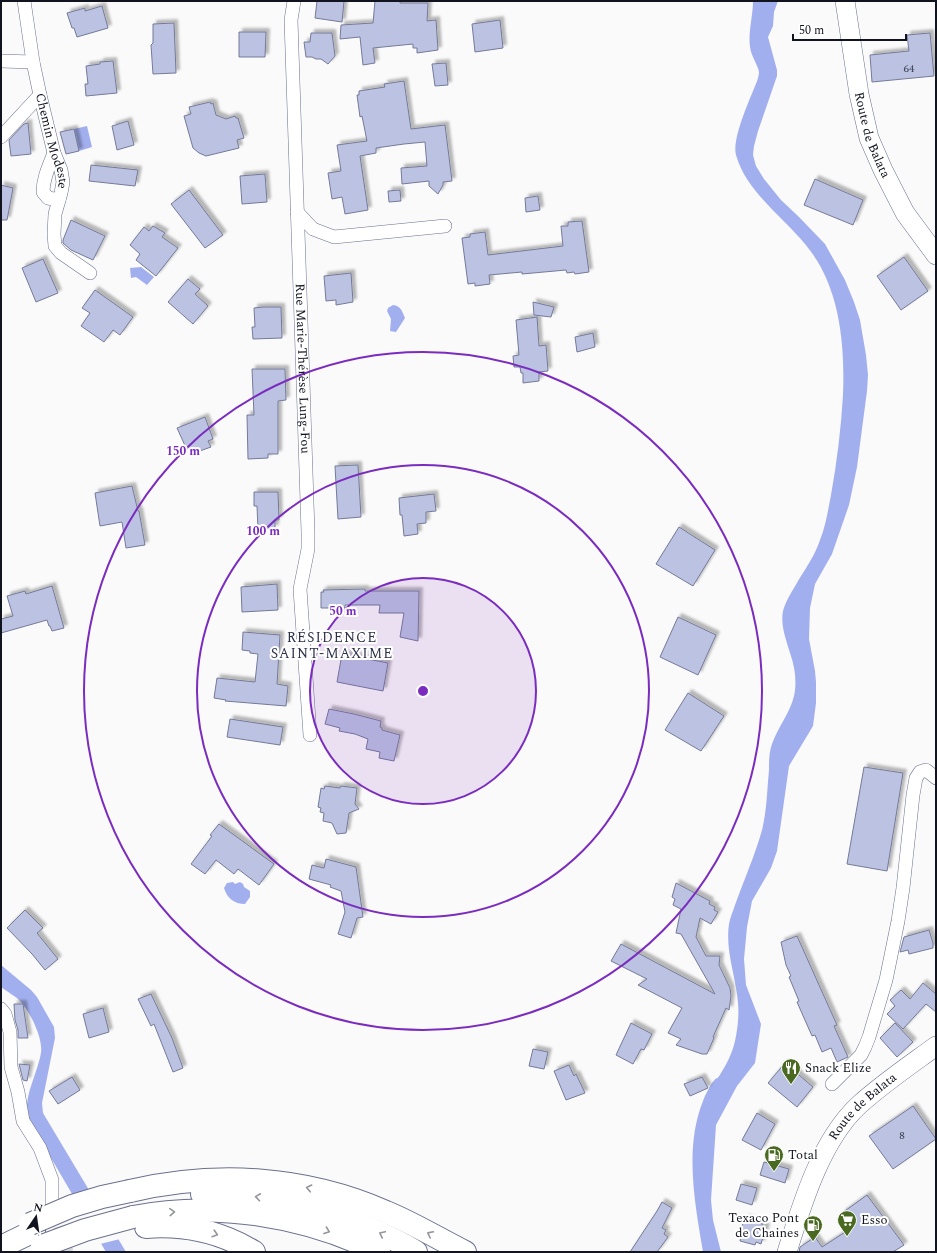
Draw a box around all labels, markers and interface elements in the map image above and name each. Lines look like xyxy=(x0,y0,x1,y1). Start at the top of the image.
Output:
scale bar xyxy=(793,16,906,42)
text: 50 m xyxy=(799,21,824,40)
house number: 64 xyxy=(904,60,915,77)
street label: Route de Balata xyxy=(849,90,896,182)
street label: Chemin Modeste xyxy=(30,91,73,191)
street label: Rue Marie-Thérèse Lung-Fou xyxy=(290,283,315,454)
text: 150 m xyxy=(166,442,200,461)
text: 100 m xyxy=(246,522,280,541)
text: 50 m xyxy=(329,602,357,621)
district label: RÉSIDENCE SAINT-MAXIME xyxy=(271,627,393,664)
centre of rings xyxy=(416,684,430,698)
restaurant icon: Snack Elize xyxy=(780,1057,802,1085)
place label: Snack Elize xyxy=(805,1058,871,1078)
street label: Route de Balata xyxy=(824,1067,902,1144)
house number: 8 xyxy=(899,1127,905,1144)
fuel station icon: Total xyxy=(763,1144,785,1172)
place label: Total xyxy=(788,1145,818,1165)
one-way arrow xyxy=(306,1184,312,1192)
one-way arrow xyxy=(255,1193,261,1202)
north arrow xyxy=(16,1197,56,1237)
text: N xyxy=(32,1198,44,1217)
one-way arrow xyxy=(169,1207,175,1216)
place label: Texaco Pont de Chaines xyxy=(728,1208,799,1243)
supermarket icon: Esso xyxy=(836,1209,858,1237)
place label: Esso xyxy=(861,1210,888,1230)
fuel station icon: Texaco Pont de Chaines xyxy=(802,1214,824,1242)
one-way arrow xyxy=(324,1226,331,1235)
one-way arrow xyxy=(211,1229,218,1238)
one-way arrow xyxy=(379,1231,386,1239)
one-way arrow xyxy=(427,1231,434,1239)

